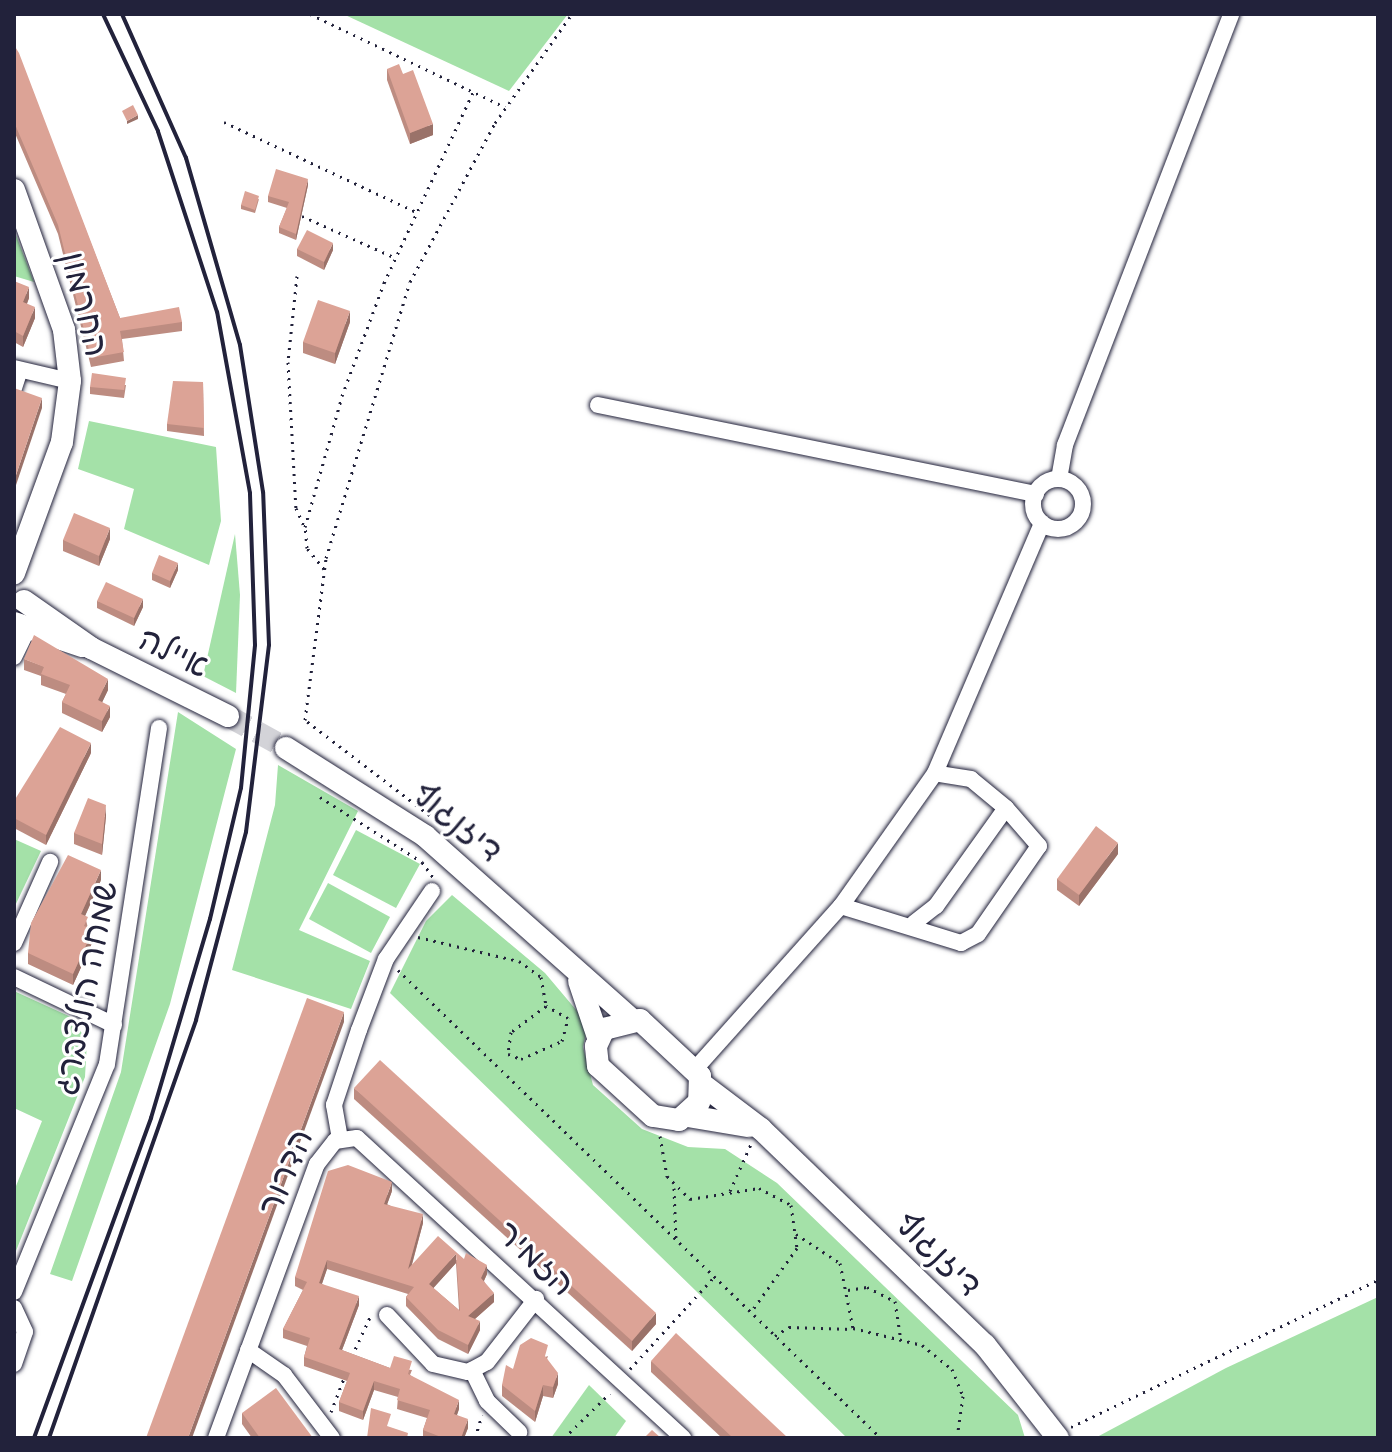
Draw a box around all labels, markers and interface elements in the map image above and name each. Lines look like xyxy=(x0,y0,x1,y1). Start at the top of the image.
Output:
street label: החרמון xyxy=(52,247,118,361)
street label: איילה xyxy=(132,618,216,686)
street label: דיזנגוף xyxy=(405,773,511,871)
street label: שמחה הולצברג xyxy=(44,878,126,1098)
street label: הדרור xyxy=(249,1122,321,1222)
street label: דיזנגוף xyxy=(887,1203,991,1305)
street label: הזמיר xyxy=(488,1212,584,1304)

